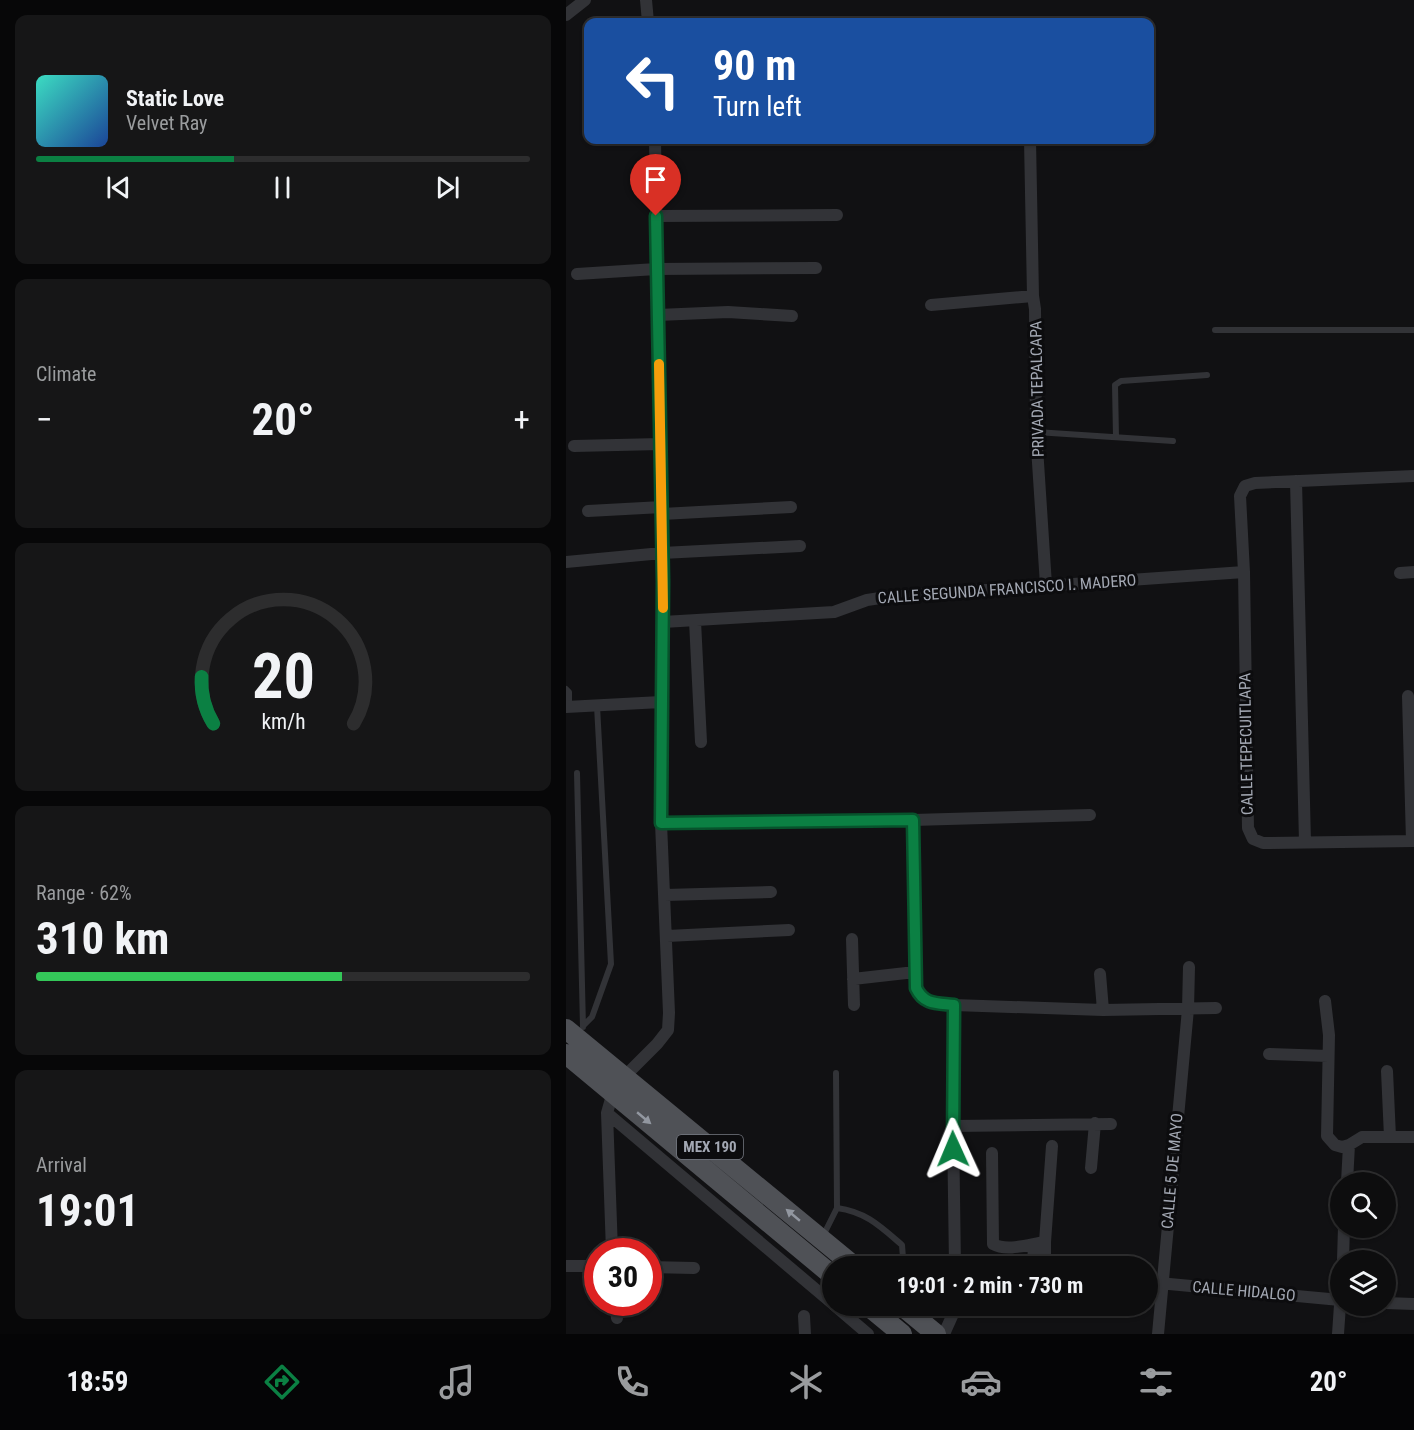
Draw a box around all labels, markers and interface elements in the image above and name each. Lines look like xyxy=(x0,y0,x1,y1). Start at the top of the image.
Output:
text: 90 m xyxy=(713,41,796,90)
icon: left xyxy=(614,42,692,120)
text: Static Love xyxy=(126,86,224,111)
text: Turn left xyxy=(713,91,802,123)
text: Velvet Ray xyxy=(126,111,207,135)
pin xyxy=(630,154,681,216)
icon: arrive xyxy=(639,163,672,196)
icon: previous xyxy=(102,171,135,204)
icon: pause xyxy=(266,171,299,204)
icon: next xyxy=(431,171,464,204)
street label: PRIVADA TEPALCAPA xyxy=(1026,321,1048,457)
text: Climate xyxy=(36,362,96,386)
text: 20° xyxy=(252,393,315,446)
text: − xyxy=(36,400,53,439)
text: + xyxy=(514,400,530,439)
street label: CALLE SEGUNDA FRANCISCO I. MADERO xyxy=(877,570,1137,608)
text: 20 xyxy=(251,640,315,713)
street label: CALLE TEPECUITLAPA xyxy=(1235,673,1257,815)
text: km/h xyxy=(261,709,305,734)
text: Range · 62% xyxy=(36,881,132,905)
text: 310 km xyxy=(36,912,169,965)
one-way arrow xyxy=(636,1111,651,1123)
street label: CALLE 5 DE MAYO xyxy=(1157,1112,1187,1230)
position arrow xyxy=(921,1117,985,1181)
road number: MEX 190 xyxy=(677,1135,743,1159)
text: Arrival xyxy=(36,1153,87,1177)
map controls xyxy=(1330,1172,1396,1316)
button: search xyxy=(1330,1172,1396,1238)
text: 19:01 xyxy=(36,1184,139,1237)
one-way arrow xyxy=(785,1209,801,1222)
speed limit sign: 30 xyxy=(584,1238,662,1316)
button: layers xyxy=(1330,1250,1396,1316)
text: 19:01 · 2 min · 730 m xyxy=(897,1273,1083,1298)
street label: CALLE HIDALGO xyxy=(1192,1277,1296,1305)
icon: directions xyxy=(261,1361,303,1403)
icon: music xyxy=(436,1361,478,1403)
icon: phone xyxy=(611,1361,653,1403)
icon: climate xyxy=(785,1361,827,1403)
icon: car xyxy=(960,1361,1002,1403)
icon: filters xyxy=(1135,1361,1177,1403)
text: 18:59 xyxy=(66,1366,128,1398)
text: 20° xyxy=(1310,1366,1348,1398)

